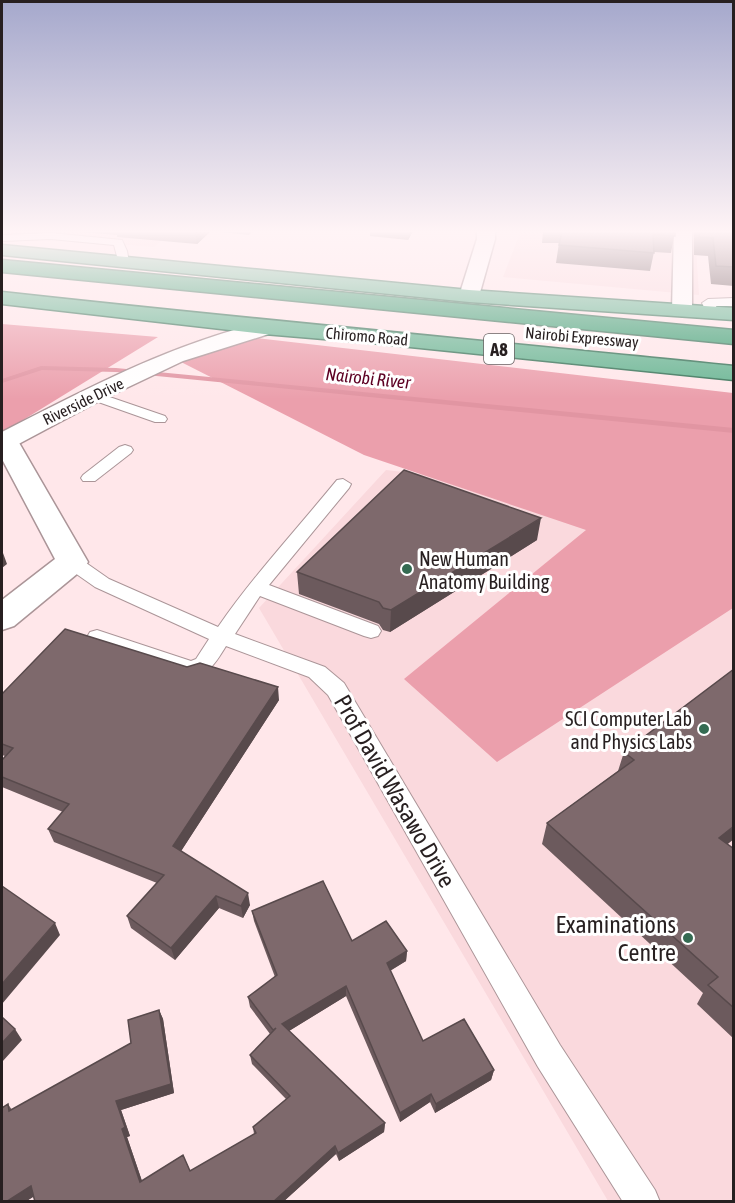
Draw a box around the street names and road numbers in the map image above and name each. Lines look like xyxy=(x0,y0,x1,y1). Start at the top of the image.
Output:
street label: Chiromo Road xyxy=(325,323,409,349)
street label: Nairobi Expressway xyxy=(524,323,640,352)
road number: A8 xyxy=(484,334,514,364)
street label: Riverside Drive xyxy=(40,374,126,428)
street label: Prof David Wasawo Drive xyxy=(329,690,461,892)

